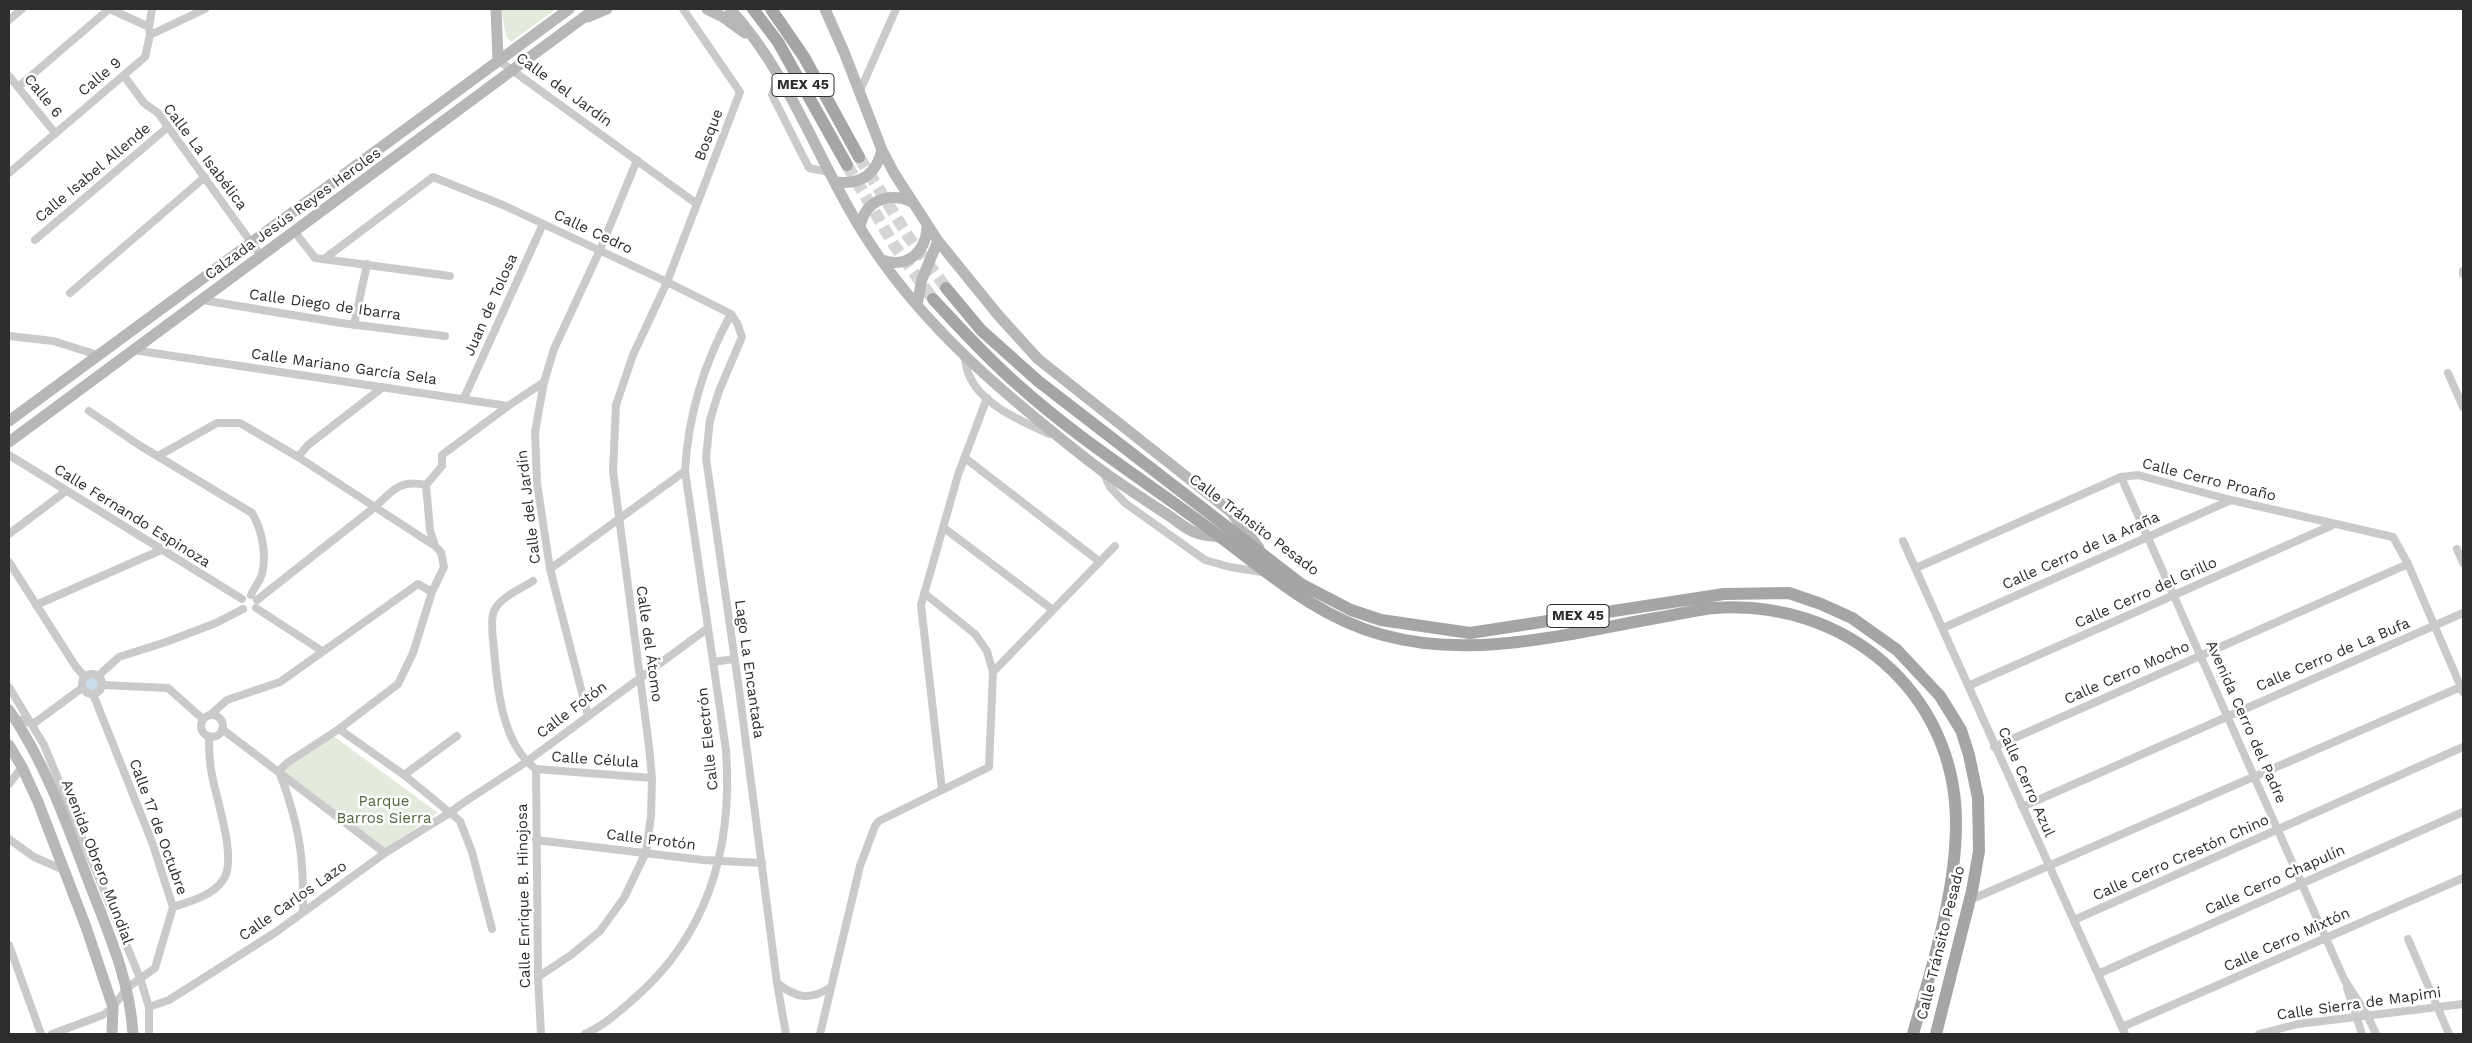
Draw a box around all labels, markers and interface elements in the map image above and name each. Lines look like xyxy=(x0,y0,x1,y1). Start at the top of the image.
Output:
street label: Calle del Jardín xyxy=(512,49,616,131)
street label: Calle 9 xyxy=(75,54,125,100)
street label: Calle 6 xyxy=(20,71,66,121)
road number: MEX 45 xyxy=(772,74,834,96)
street label: Calle La Isabélica xyxy=(159,100,251,214)
street label: Bosque xyxy=(691,107,727,163)
street label: Calle Isabel Allende xyxy=(32,119,154,227)
street label: Calzada Jesús Reyes Heroles xyxy=(202,144,384,284)
street label: Calle Cedro xyxy=(551,206,635,258)
street label: Juan de Tolosa xyxy=(460,251,522,359)
street label: Calle Diego de Ibarra xyxy=(248,285,402,325)
street label: Calle Mariano García Sela xyxy=(250,345,438,389)
street label: Calle del Jardín xyxy=(513,449,545,565)
street label: Calle Cerro Proaño xyxy=(2140,455,2278,505)
street label: Calle Fernando Espinoza xyxy=(51,460,213,572)
street label: Calle Tránsito Pesado xyxy=(1185,470,1323,580)
street label: Calle Cerro de la Araña xyxy=(2000,508,2162,594)
street label: Calle Cerro del Grillo xyxy=(2072,554,2220,632)
street label: Calle del Átomo xyxy=(632,585,666,703)
street label: Lago La Encantada xyxy=(730,599,768,739)
road number: MEX 45 xyxy=(1547,604,1609,628)
street label: Calle Cerro de La Bufa xyxy=(2253,614,2413,696)
street label: Calle Cerro Mocho xyxy=(2062,637,2192,709)
street label: Avenida Cerro del Padre xyxy=(2202,638,2290,806)
street label: Calle Fotón xyxy=(533,678,611,742)
street label: Calle Electrón xyxy=(694,687,722,791)
street label: Calle Cerro Azul xyxy=(1994,724,2058,840)
street label: Calle Célula xyxy=(551,748,639,772)
street label: Calle 17 de Octubre xyxy=(125,757,191,897)
street label: Avenida Obrero Mundial xyxy=(57,777,137,947)
park label: Parque Barros Sierra xyxy=(336,793,432,828)
street label: Calle Enrique B. Hinojosa xyxy=(513,804,535,988)
street label: Calle Cerro Crestón Chino xyxy=(2090,811,2272,905)
street label: Calle Protón xyxy=(605,826,697,854)
street label: Calle Cerro Chapulín xyxy=(2202,841,2348,919)
street label: Calle Carlos Lazo xyxy=(236,857,350,945)
street label: Calle Tránsito Pesado xyxy=(1913,864,1969,1022)
street label: Calle Cerro Mixtón xyxy=(2221,904,2353,976)
street label: Calle Sierra de Mapimi xyxy=(2276,984,2442,1024)

